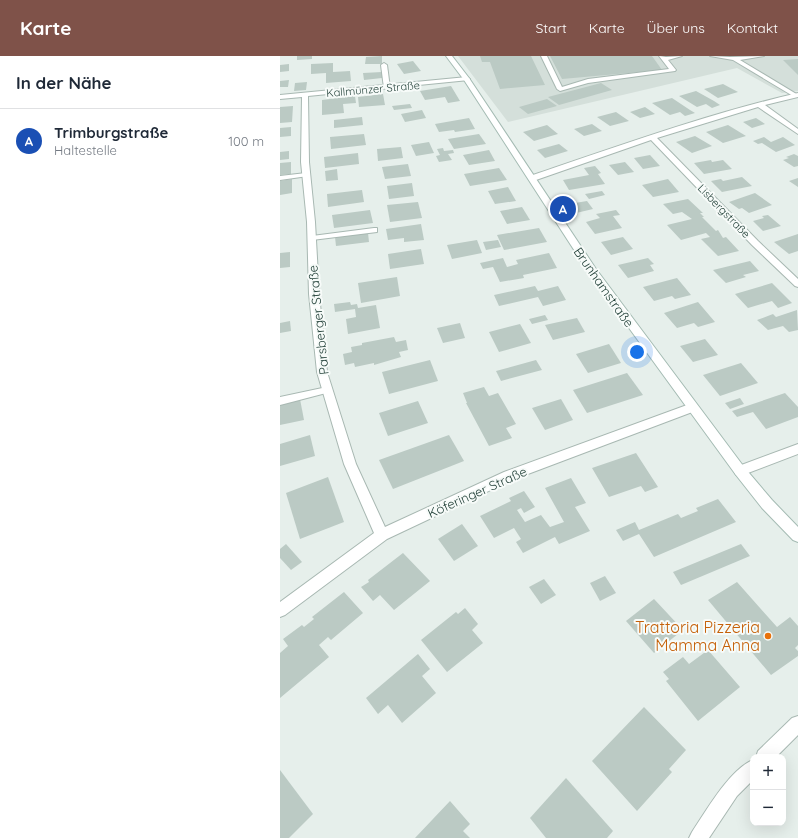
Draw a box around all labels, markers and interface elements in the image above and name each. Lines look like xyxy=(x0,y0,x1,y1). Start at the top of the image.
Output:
text: Karte xyxy=(20,16,72,40)
text: Start xyxy=(535,19,567,37)
text: Karte xyxy=(589,19,625,37)
text: Über uns xyxy=(647,19,705,37)
text: Kontakt xyxy=(727,19,778,37)
text: In der Nähe xyxy=(16,72,112,93)
street label: Kallmünzer Straße xyxy=(326,78,420,100)
text: Trimburgstraße xyxy=(54,123,168,142)
text: A xyxy=(25,133,33,149)
text: 100 m xyxy=(228,133,264,149)
text: Haltestelle xyxy=(54,142,117,158)
street label: Lisbergstraße xyxy=(695,181,753,241)
pin: A xyxy=(550,194,576,224)
street label: Brunhamstraße xyxy=(571,244,637,330)
street label: Parsberger Straße xyxy=(304,264,332,376)
your location xyxy=(627,342,647,362)
street label: Köferinger Straße xyxy=(425,463,529,521)
place label: Trattoria Pizzeria Mamma Anna xyxy=(635,617,760,655)
marker: Trattoria Pizzeria Mamma Anna xyxy=(763,631,773,641)
map controls xyxy=(750,754,786,826)
button: + xyxy=(750,754,786,790)
button: − xyxy=(750,790,786,826)

